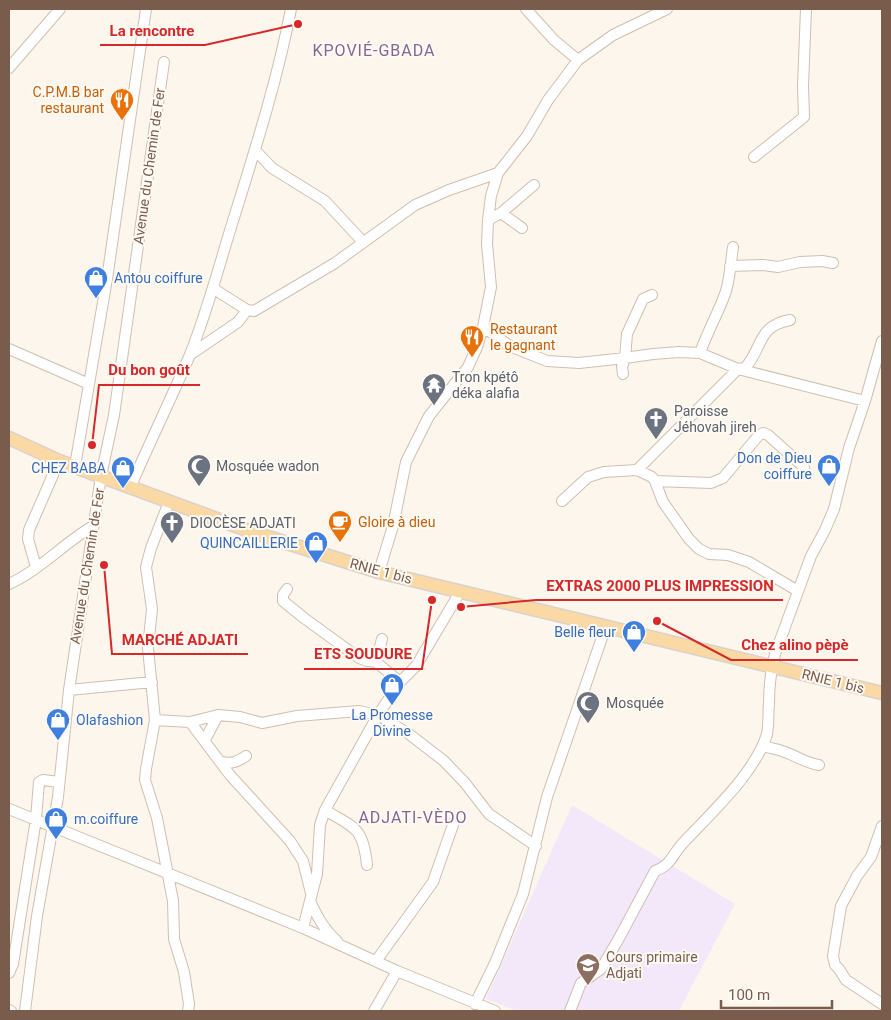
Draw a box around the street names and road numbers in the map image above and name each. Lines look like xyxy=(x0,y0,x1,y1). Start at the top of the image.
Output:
street label: Avenue du Chemin de Fer xyxy=(130,86,168,245)
street label: Avenue du Chemin de Fer xyxy=(67,486,107,645)
street label: RNIE 1 bis xyxy=(348,555,414,587)
street label: RNIE 1 bis xyxy=(800,666,866,696)

